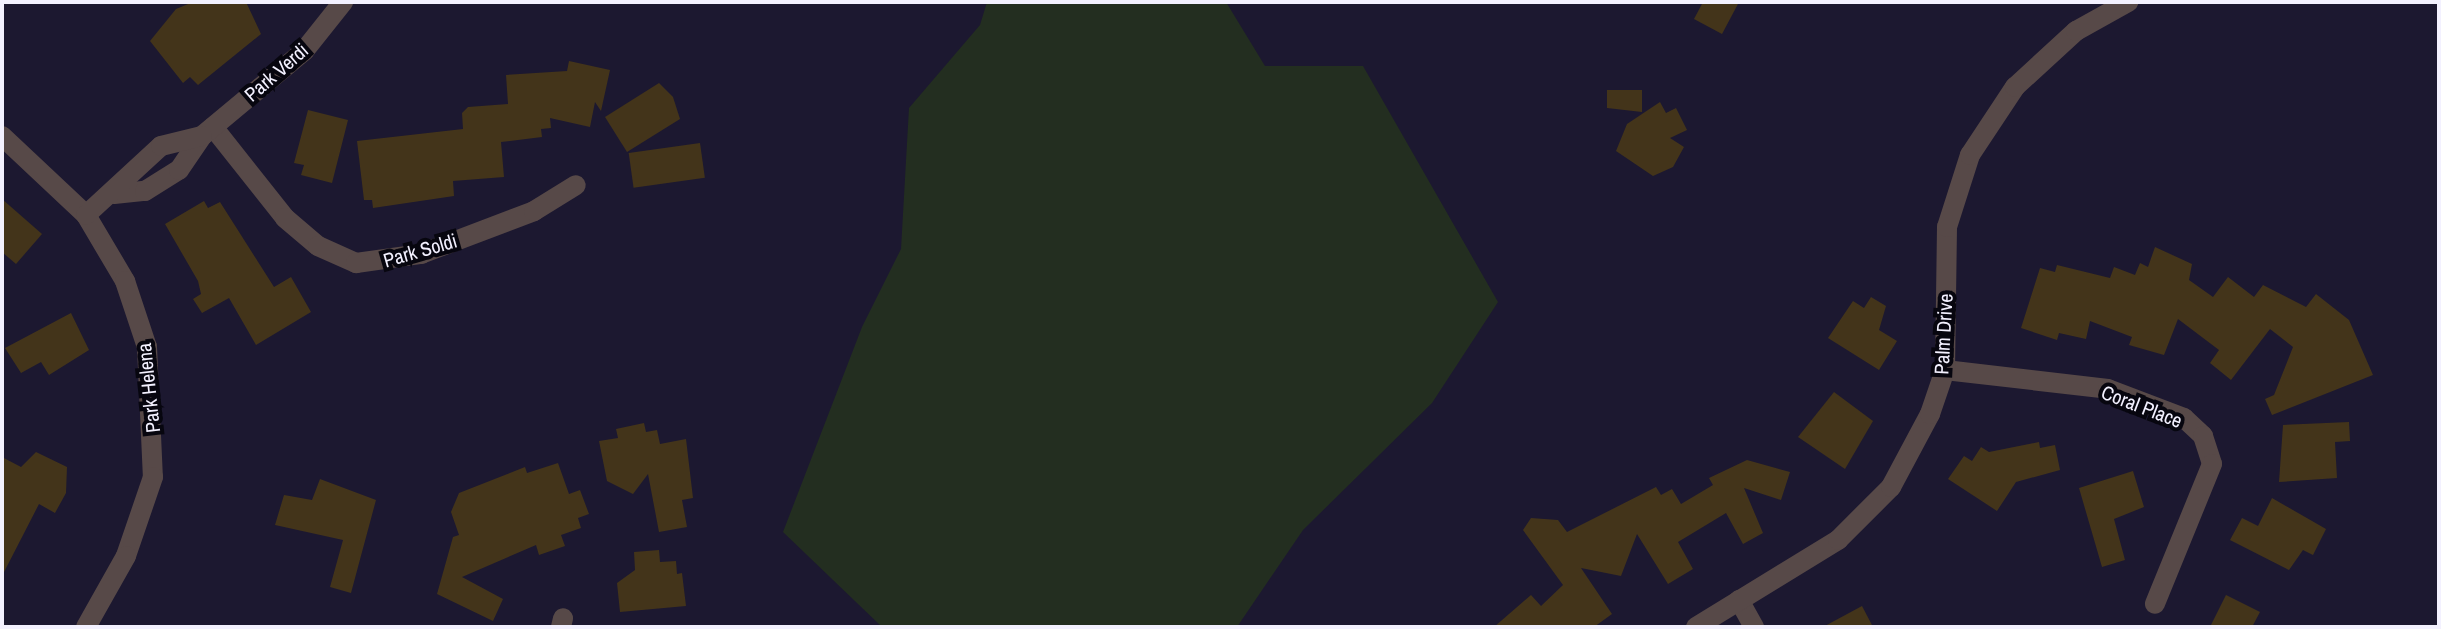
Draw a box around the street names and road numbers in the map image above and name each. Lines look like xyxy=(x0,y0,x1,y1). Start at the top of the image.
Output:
street label: Park Verdi xyxy=(239,38,313,106)
street label: Park Soldi xyxy=(380,228,460,272)
street label: Palm Drive xyxy=(1929,293,1957,375)
street label: Park Helena xyxy=(131,342,165,434)
street label: Coral Place xyxy=(2098,380,2186,432)

